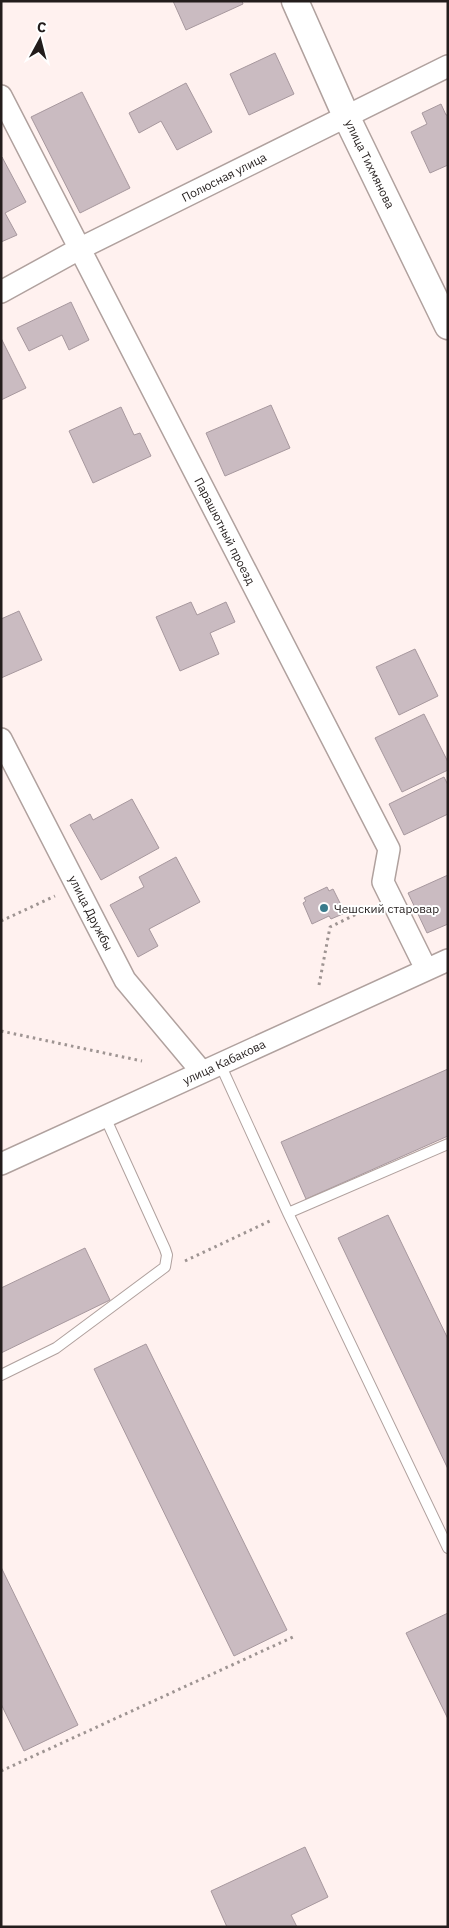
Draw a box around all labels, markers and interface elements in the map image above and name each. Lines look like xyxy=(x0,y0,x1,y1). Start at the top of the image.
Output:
north arrow xyxy=(15,15,65,65)
text: С xyxy=(36,18,47,37)
street label: улица Тихмянова xyxy=(342,117,398,211)
street label: Полюсная улица xyxy=(179,149,269,205)
street label: Парашютный проезд xyxy=(191,475,259,587)
street label: улица Дружбы xyxy=(66,873,116,953)
place label: Чешский старовар xyxy=(334,901,439,916)
marker: Чешский старовар xyxy=(318,902,330,914)
street label: улица Кабакова xyxy=(180,1036,268,1088)

